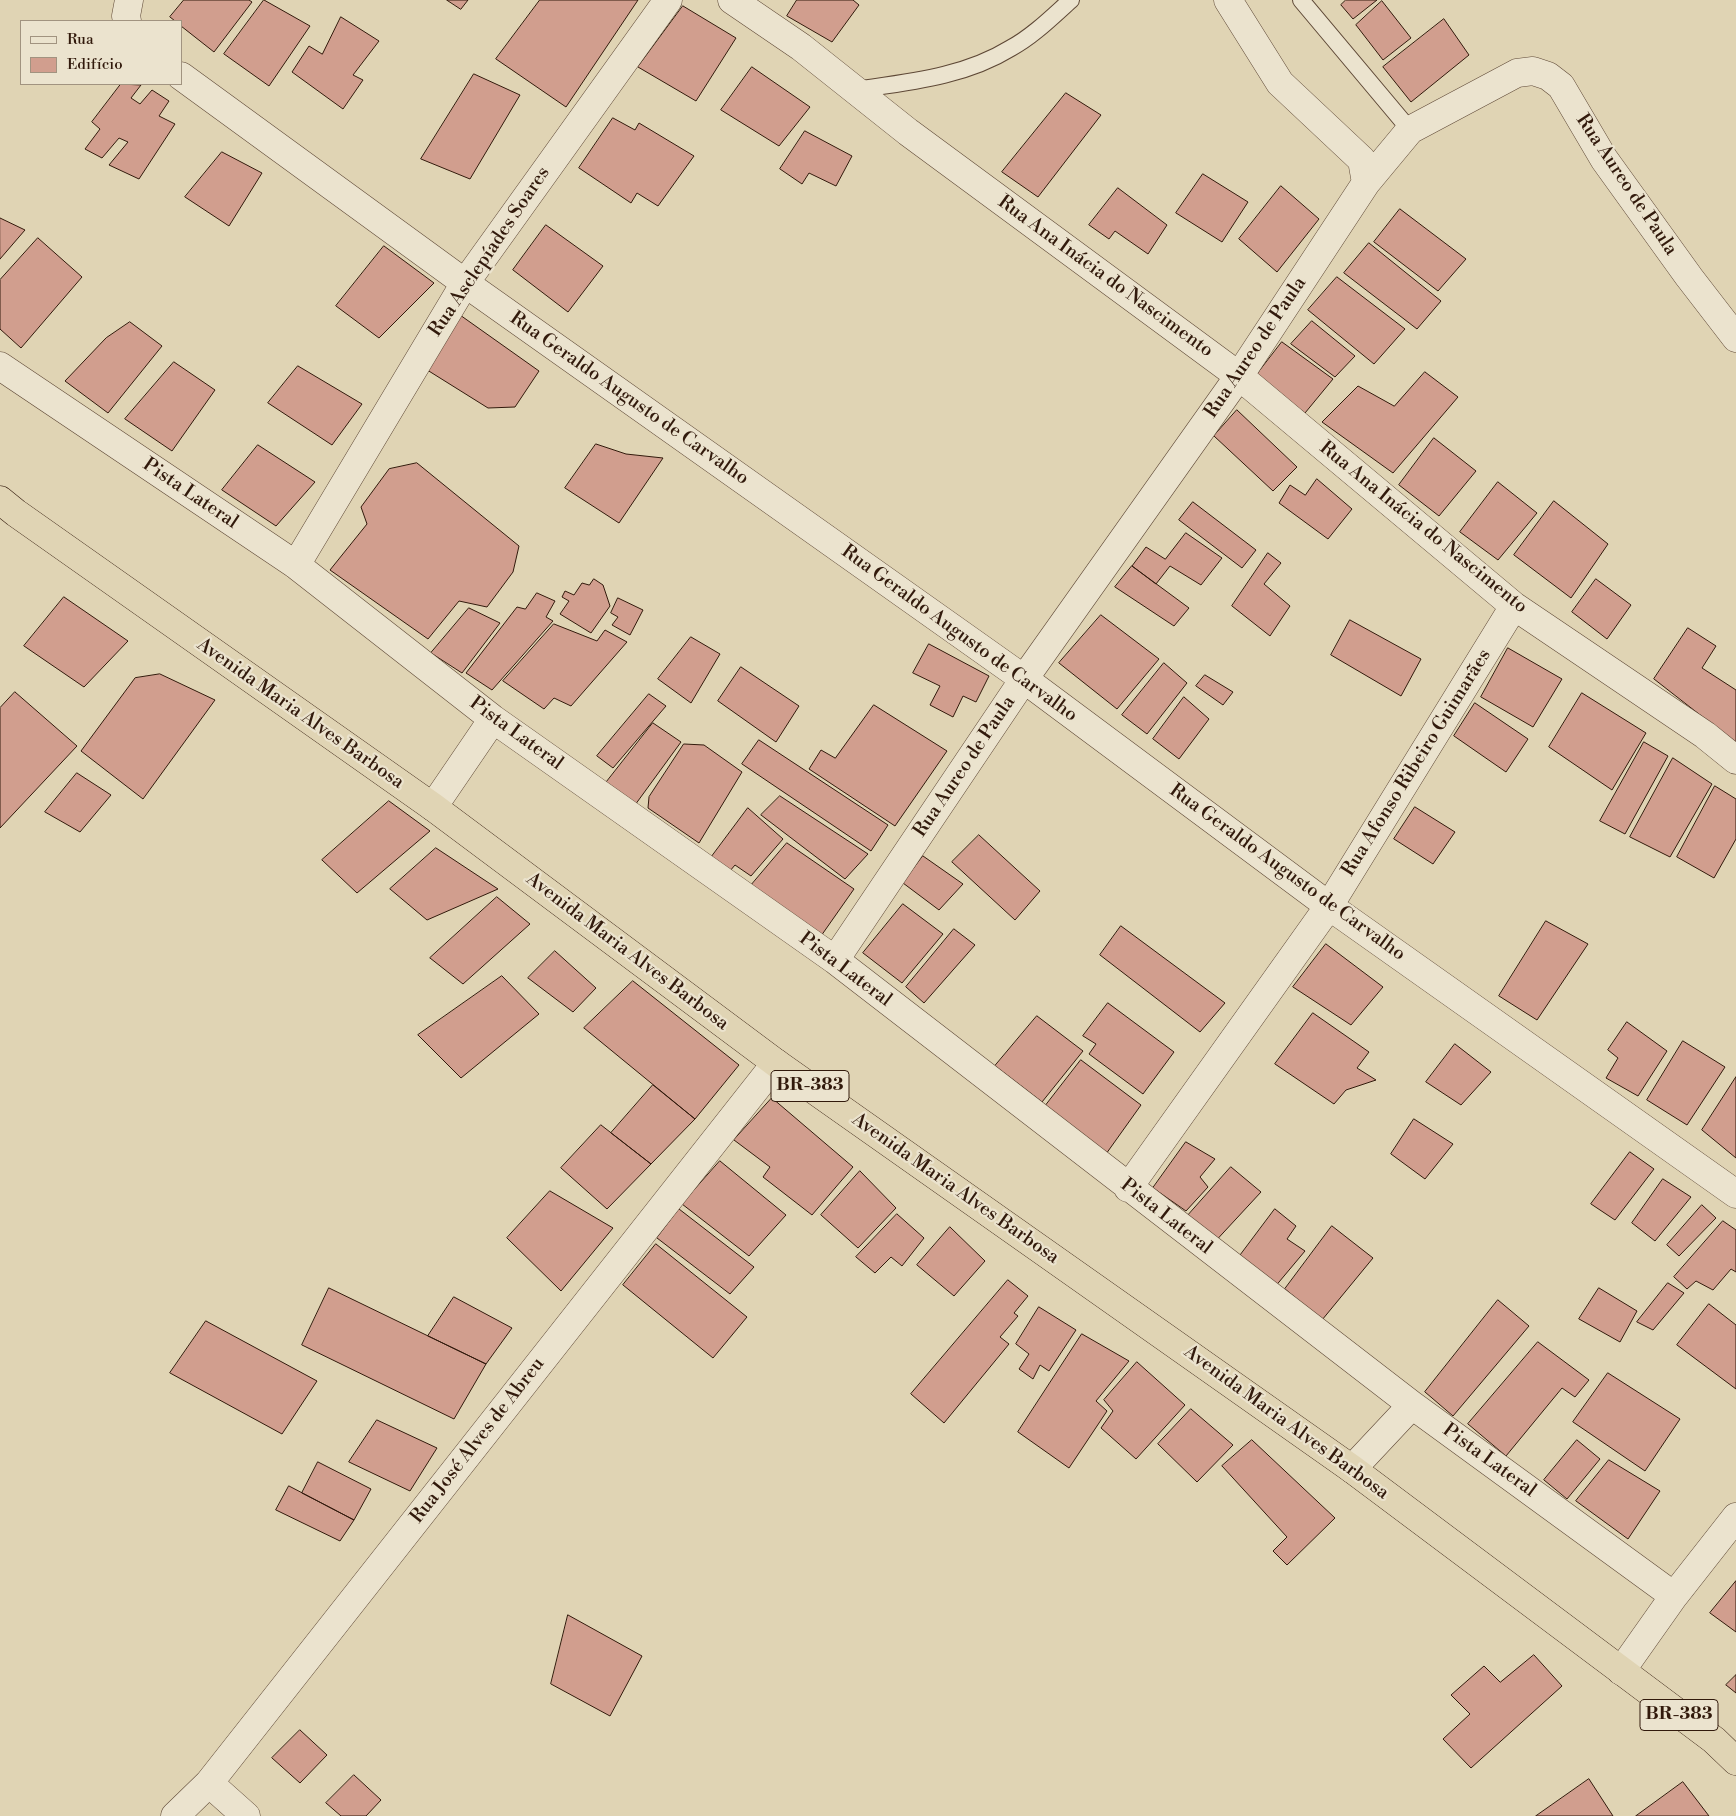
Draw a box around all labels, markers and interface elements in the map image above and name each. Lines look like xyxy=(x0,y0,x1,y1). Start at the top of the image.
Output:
legend xyxy=(20,20,182,85)
text: Rua xyxy=(67,30,94,49)
text: Edifício xyxy=(67,55,123,74)
street label: Rua Aureo de Paula xyxy=(1570,110,1682,260)
street label: Rua Asclepíades Soares xyxy=(425,163,555,341)
street label: Rua Ana Inácia do Nascimento xyxy=(993,191,1217,363)
street label: Rua Aureo de Paula xyxy=(1200,273,1312,423)
street label: Rua Geraldo Augusto de Carvalho xyxy=(505,308,753,490)
street label: Rua Ana Inácia do Nascimento xyxy=(1315,437,1531,619)
street label: Pista Lateral xyxy=(138,454,242,534)
street label: Rua Geraldo Augusto de Carvalho xyxy=(836,541,1082,727)
street label: Avenida Maria Alves Barbosa xyxy=(192,634,408,794)
street label: Rua Afonso Ribeiro Guimarães xyxy=(1337,645,1497,881)
street label: Pista Lateral xyxy=(465,692,567,776)
street label: Rua Aureo de Paula xyxy=(909,692,1021,842)
street label: Rua Geraldo Augusto de Carvalho xyxy=(1164,780,1410,966)
street label: Avenida Maria Alves Barbosa xyxy=(521,868,733,1036)
street label: Pista Lateral xyxy=(794,928,896,1012)
road number: BR-383 xyxy=(771,1070,849,1102)
street label: Avenida Maria Alves Barbosa xyxy=(847,1109,1063,1269)
street label: Pista Lateral xyxy=(1116,1174,1216,1260)
street label: Avenida Maria Alves Barbosa xyxy=(1179,1341,1393,1505)
street label: Rua José Alves de Abreu xyxy=(406,1354,550,1528)
street label: Pista Lateral xyxy=(1438,1419,1540,1503)
road number: BR-383 xyxy=(1640,1700,1718,1730)

